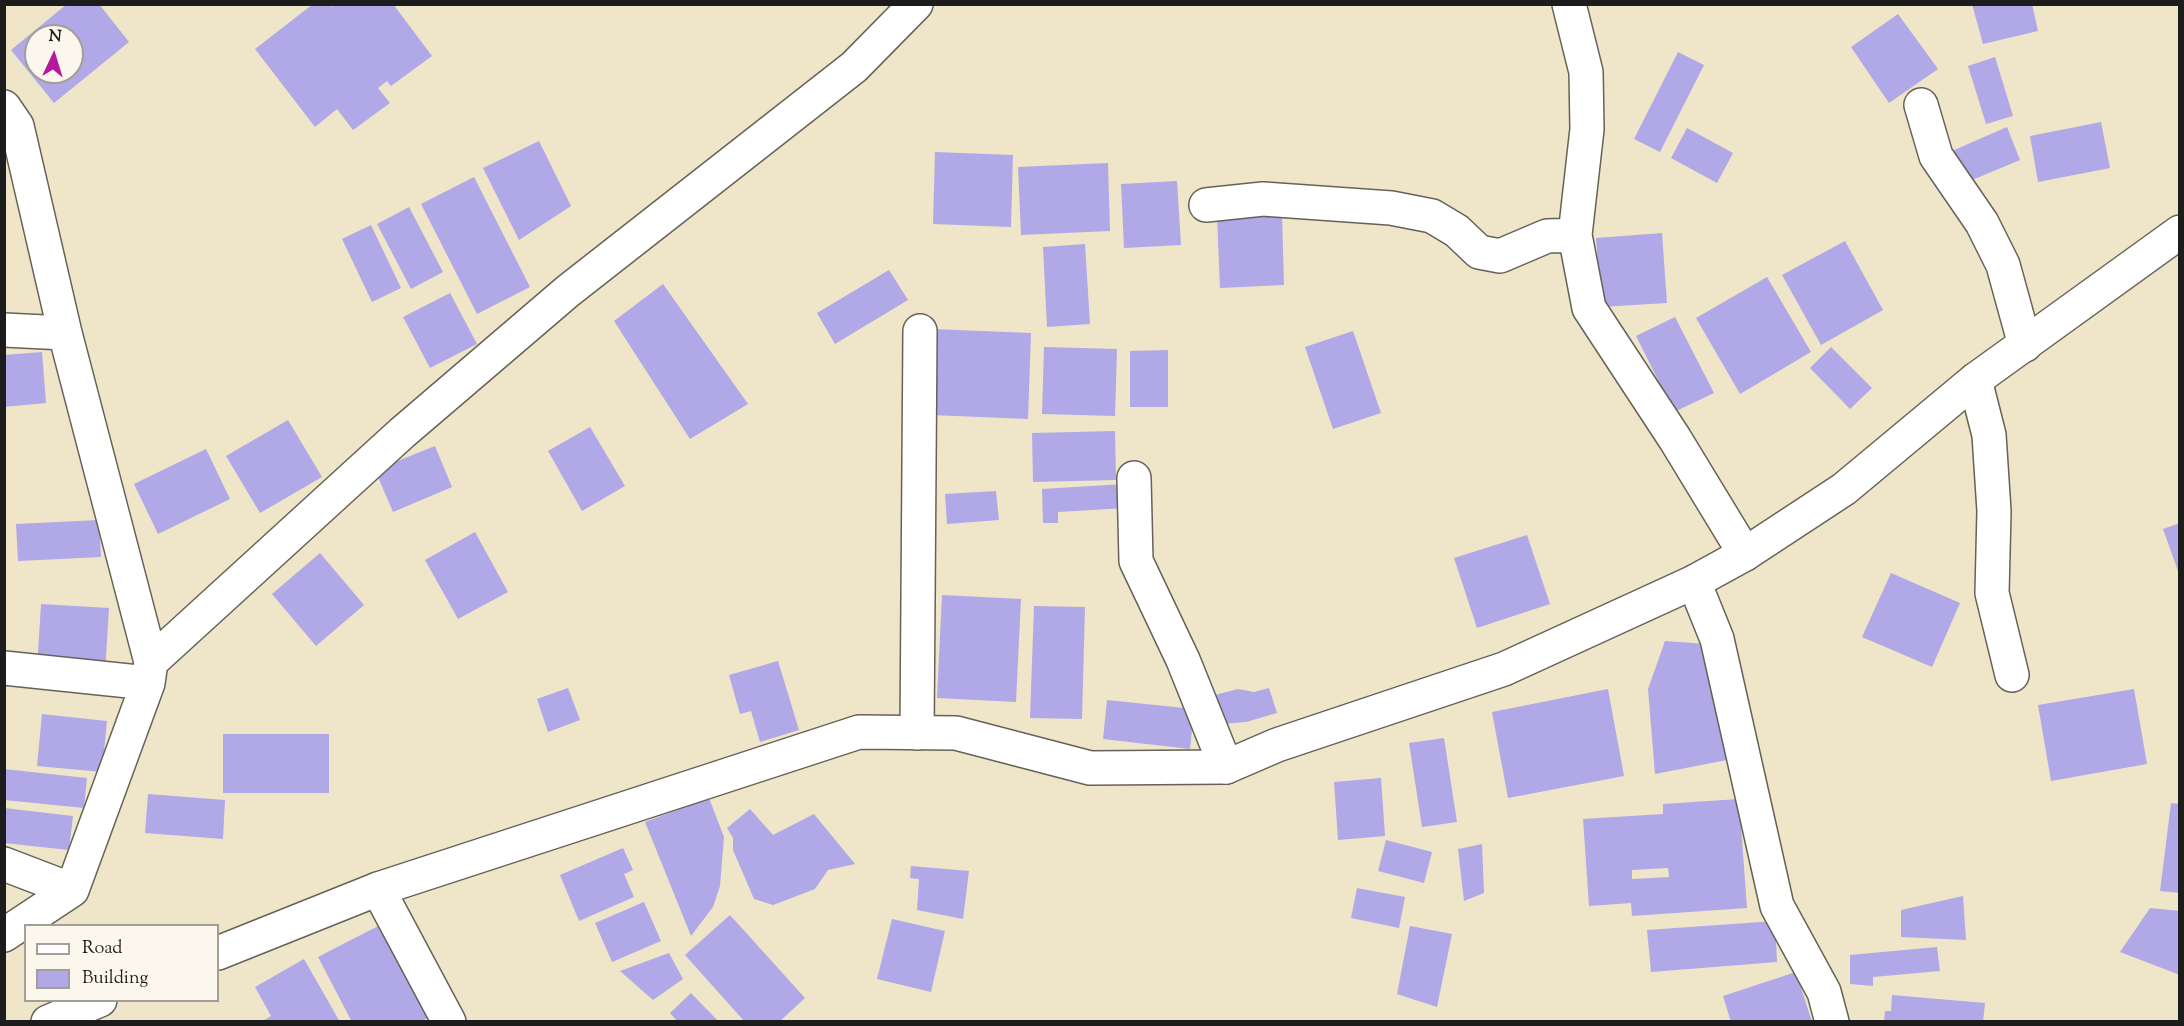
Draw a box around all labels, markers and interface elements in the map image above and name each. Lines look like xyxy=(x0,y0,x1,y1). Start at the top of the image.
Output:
north arrow xyxy=(24,24,84,84)
text: N xyxy=(48,26,62,49)
legend xyxy=(24,924,219,1002)
text: Road xyxy=(82,936,122,962)
text: Building xyxy=(82,966,148,992)

